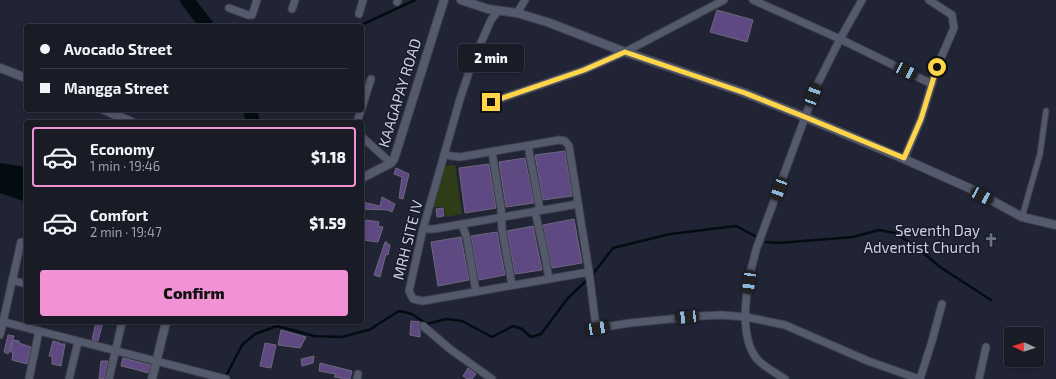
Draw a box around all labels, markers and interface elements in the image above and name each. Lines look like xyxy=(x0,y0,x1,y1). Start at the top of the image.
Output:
street label: KAAGAPAY ROAD xyxy=(374,36,424,149)
text: Avocado Street xyxy=(64,40,172,58)
callout: 2 min xyxy=(458,44,524,72)
text: 2 min xyxy=(474,50,508,66)
route start xyxy=(928,58,946,76)
car xyxy=(893,60,919,82)
text: Mangga Street xyxy=(64,79,169,97)
car xyxy=(803,82,823,108)
route end xyxy=(482,93,500,111)
icon: car xyxy=(42,139,78,175)
text: Economy xyxy=(90,140,155,158)
text: $1.18 xyxy=(311,148,346,166)
text: 1 min · 19:46 xyxy=(90,158,160,174)
car xyxy=(769,176,789,202)
car xyxy=(969,185,995,207)
street label: MRH SITE IV xyxy=(388,198,426,282)
icon: car xyxy=(42,205,78,241)
text: Comfort xyxy=(90,206,148,224)
text: $1.59 xyxy=(309,214,346,232)
place label: Seventh Day Adventist Church xyxy=(864,221,980,256)
text: 2 min · 19:47 xyxy=(90,224,162,240)
church icon: Seventh Day Adventist Church xyxy=(983,232,999,248)
car xyxy=(742,269,756,295)
button: Confirm xyxy=(40,270,348,316)
car xyxy=(674,310,700,324)
car xyxy=(585,320,611,336)
north arrow xyxy=(1004,327,1044,367)
map controls xyxy=(1004,327,1044,367)

